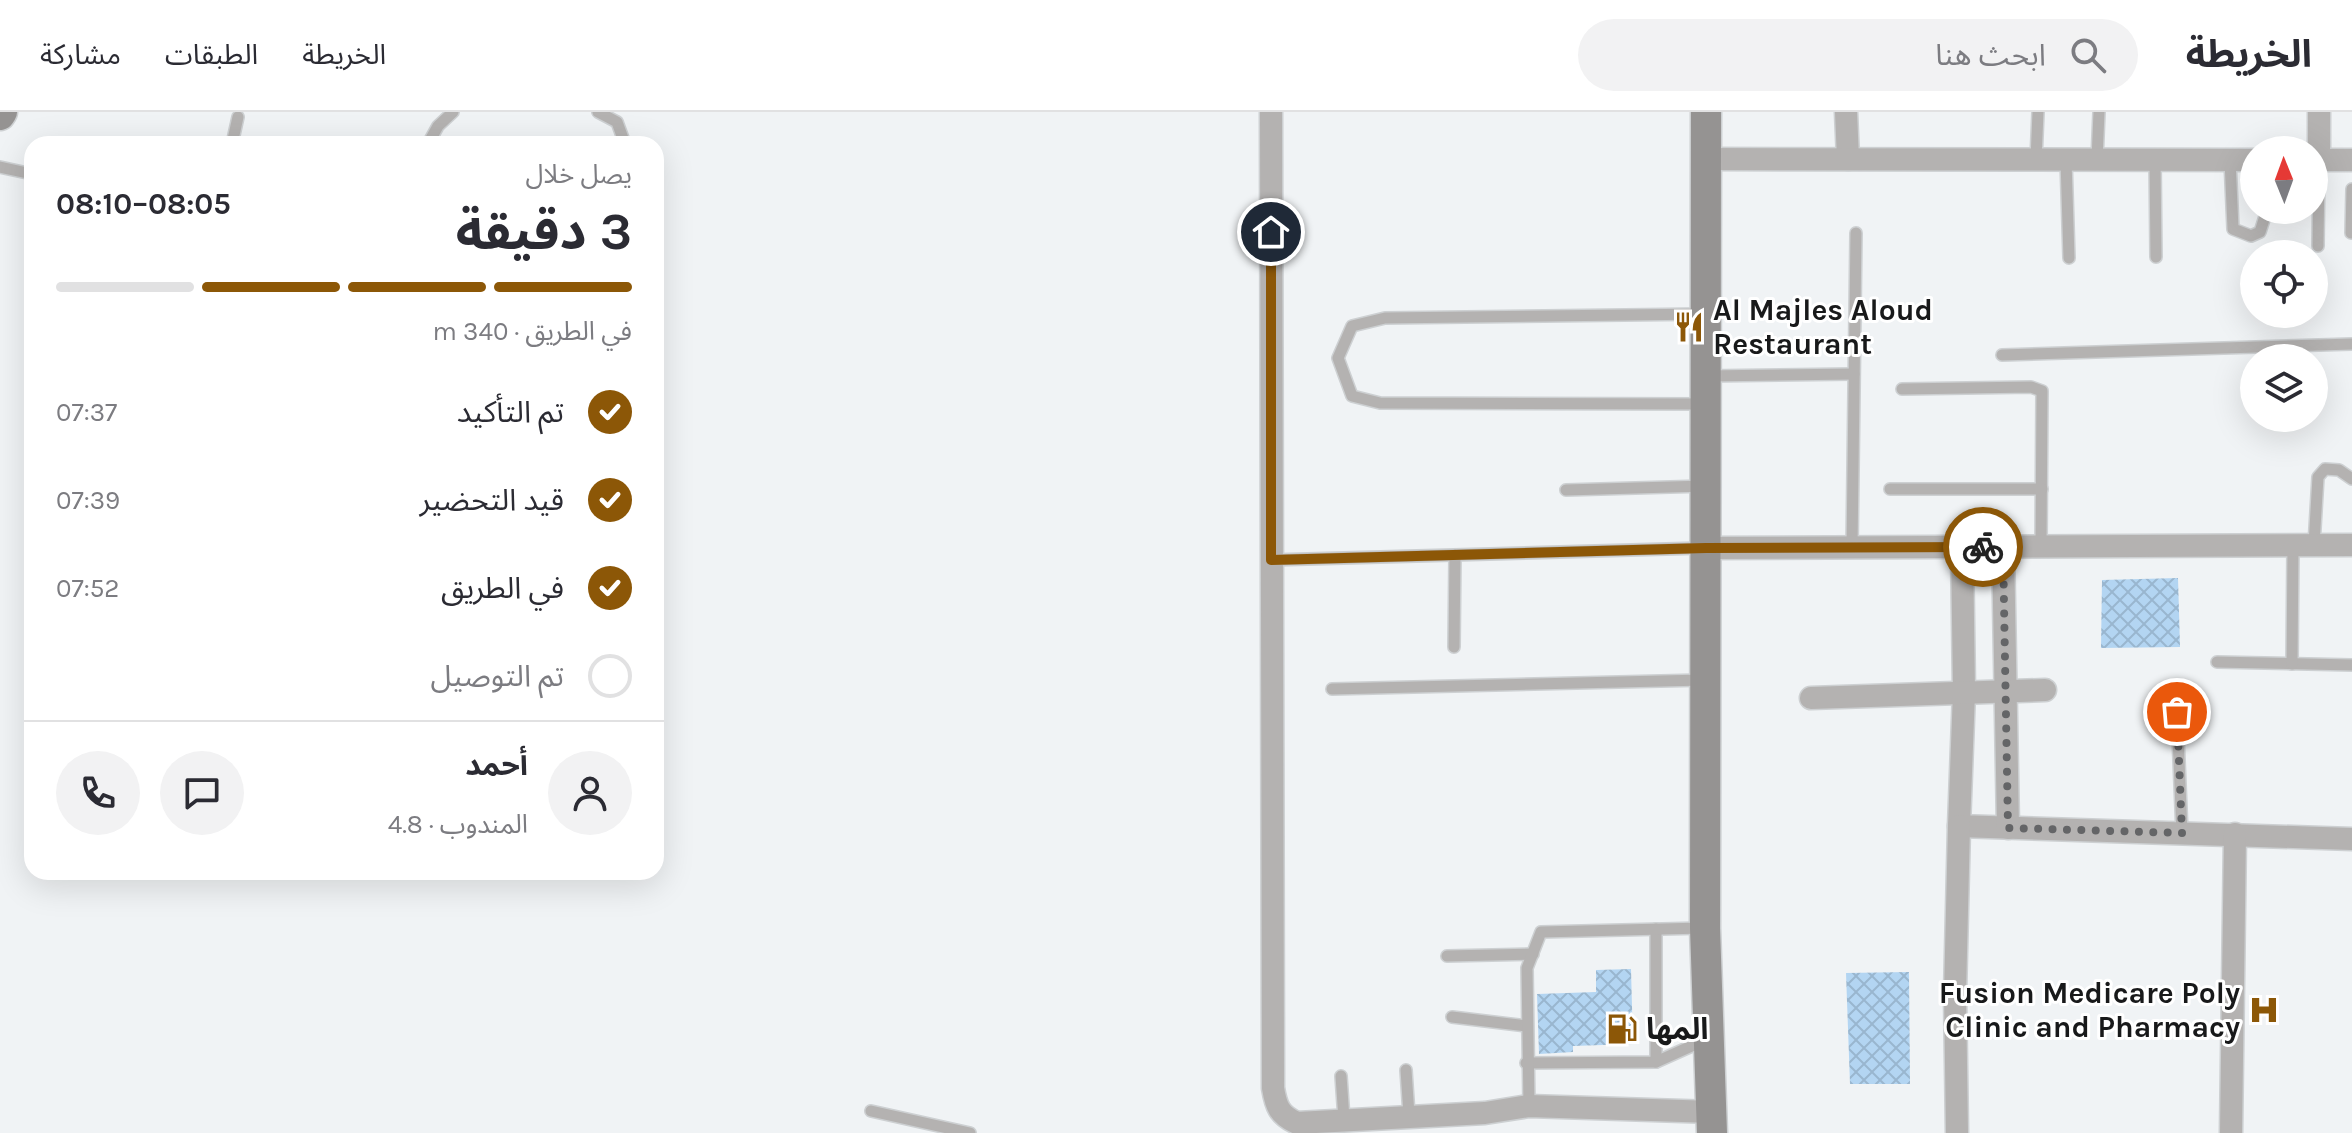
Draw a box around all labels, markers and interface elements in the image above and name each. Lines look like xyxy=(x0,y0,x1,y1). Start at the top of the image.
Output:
search box xyxy=(1578,19,2138,91)
text: الخريطة xyxy=(2186,32,2312,77)
icon: search xyxy=(2066,33,2110,77)
text: ابحث هنا xyxy=(1935,37,2046,73)
text: مشاركة xyxy=(40,38,121,71)
text: الطبقات xyxy=(165,38,258,71)
text: الخريطة xyxy=(302,38,386,71)
north arrow xyxy=(2240,136,2328,224)
map controls xyxy=(2240,136,2328,432)
text: يصل خلال xyxy=(525,159,632,190)
text: 08:05–08:10 xyxy=(56,186,231,222)
pin xyxy=(1237,198,1305,266)
text: 3 دقيقة xyxy=(456,201,632,262)
icon: home xyxy=(1249,210,1293,254)
button: locate xyxy=(2240,240,2328,328)
place label: Al Majles Aloud Restaurant xyxy=(1713,292,1933,362)
restaurant icon: Al Majles Aloud Restaurant xyxy=(1672,310,1706,344)
text: في الطريق · 340 m xyxy=(433,316,632,347)
button: layers xyxy=(2240,344,2328,432)
icon: check xyxy=(588,390,632,434)
text: تم التأكيد xyxy=(457,394,564,430)
text: 07:37 xyxy=(56,397,117,428)
icon: check xyxy=(588,478,632,522)
text: قيد التحضير xyxy=(420,482,564,518)
text: 07:39 xyxy=(56,485,120,516)
courier xyxy=(1943,507,2023,587)
icon: bike xyxy=(1961,525,2005,569)
icon: check xyxy=(588,566,632,610)
text: في الطريق xyxy=(441,570,564,606)
text: 07:52 xyxy=(56,573,119,604)
text: تم التوصيل xyxy=(431,658,564,694)
pin xyxy=(2143,678,2211,746)
icon: bag xyxy=(2155,690,2199,734)
text: أحمد xyxy=(465,747,528,783)
button: phone xyxy=(56,751,140,835)
button: chat xyxy=(160,751,244,835)
button: person xyxy=(548,751,632,835)
text: المندوب · 4.8 xyxy=(388,809,528,840)
place label: Fusion Medicare Poly Clinic and Pharmacy xyxy=(1939,975,2240,1045)
hospital icon: Fusion Medicare Poly Clinic and Pharmacy xyxy=(2247,993,2281,1027)
place label: المه‍ا xyxy=(1646,1011,1709,1047)
fuel station icon: المه‍ا xyxy=(1605,1012,1639,1046)

